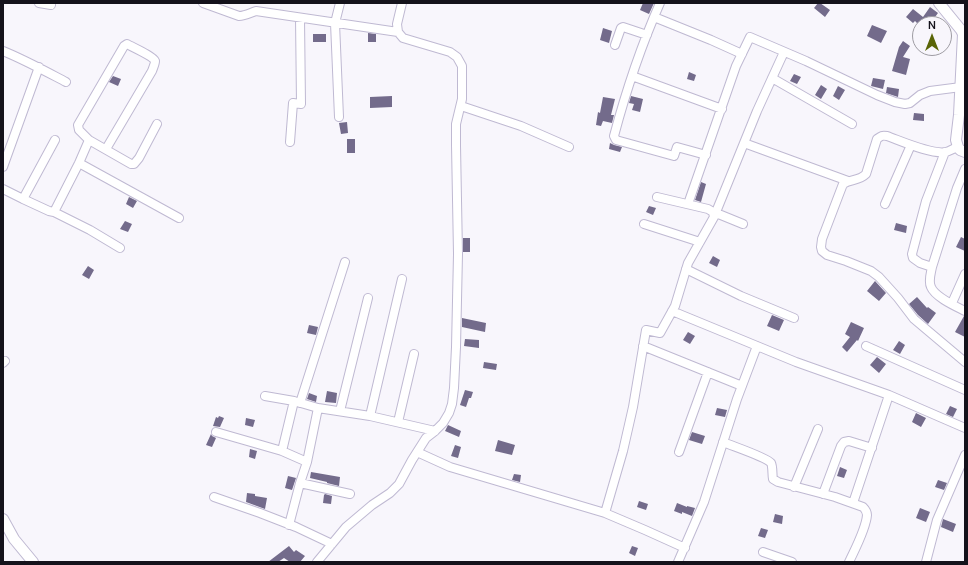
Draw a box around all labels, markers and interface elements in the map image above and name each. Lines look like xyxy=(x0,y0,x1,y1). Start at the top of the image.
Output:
north arrow xyxy=(912,16,952,56)
text: N xyxy=(928,17,936,32)

